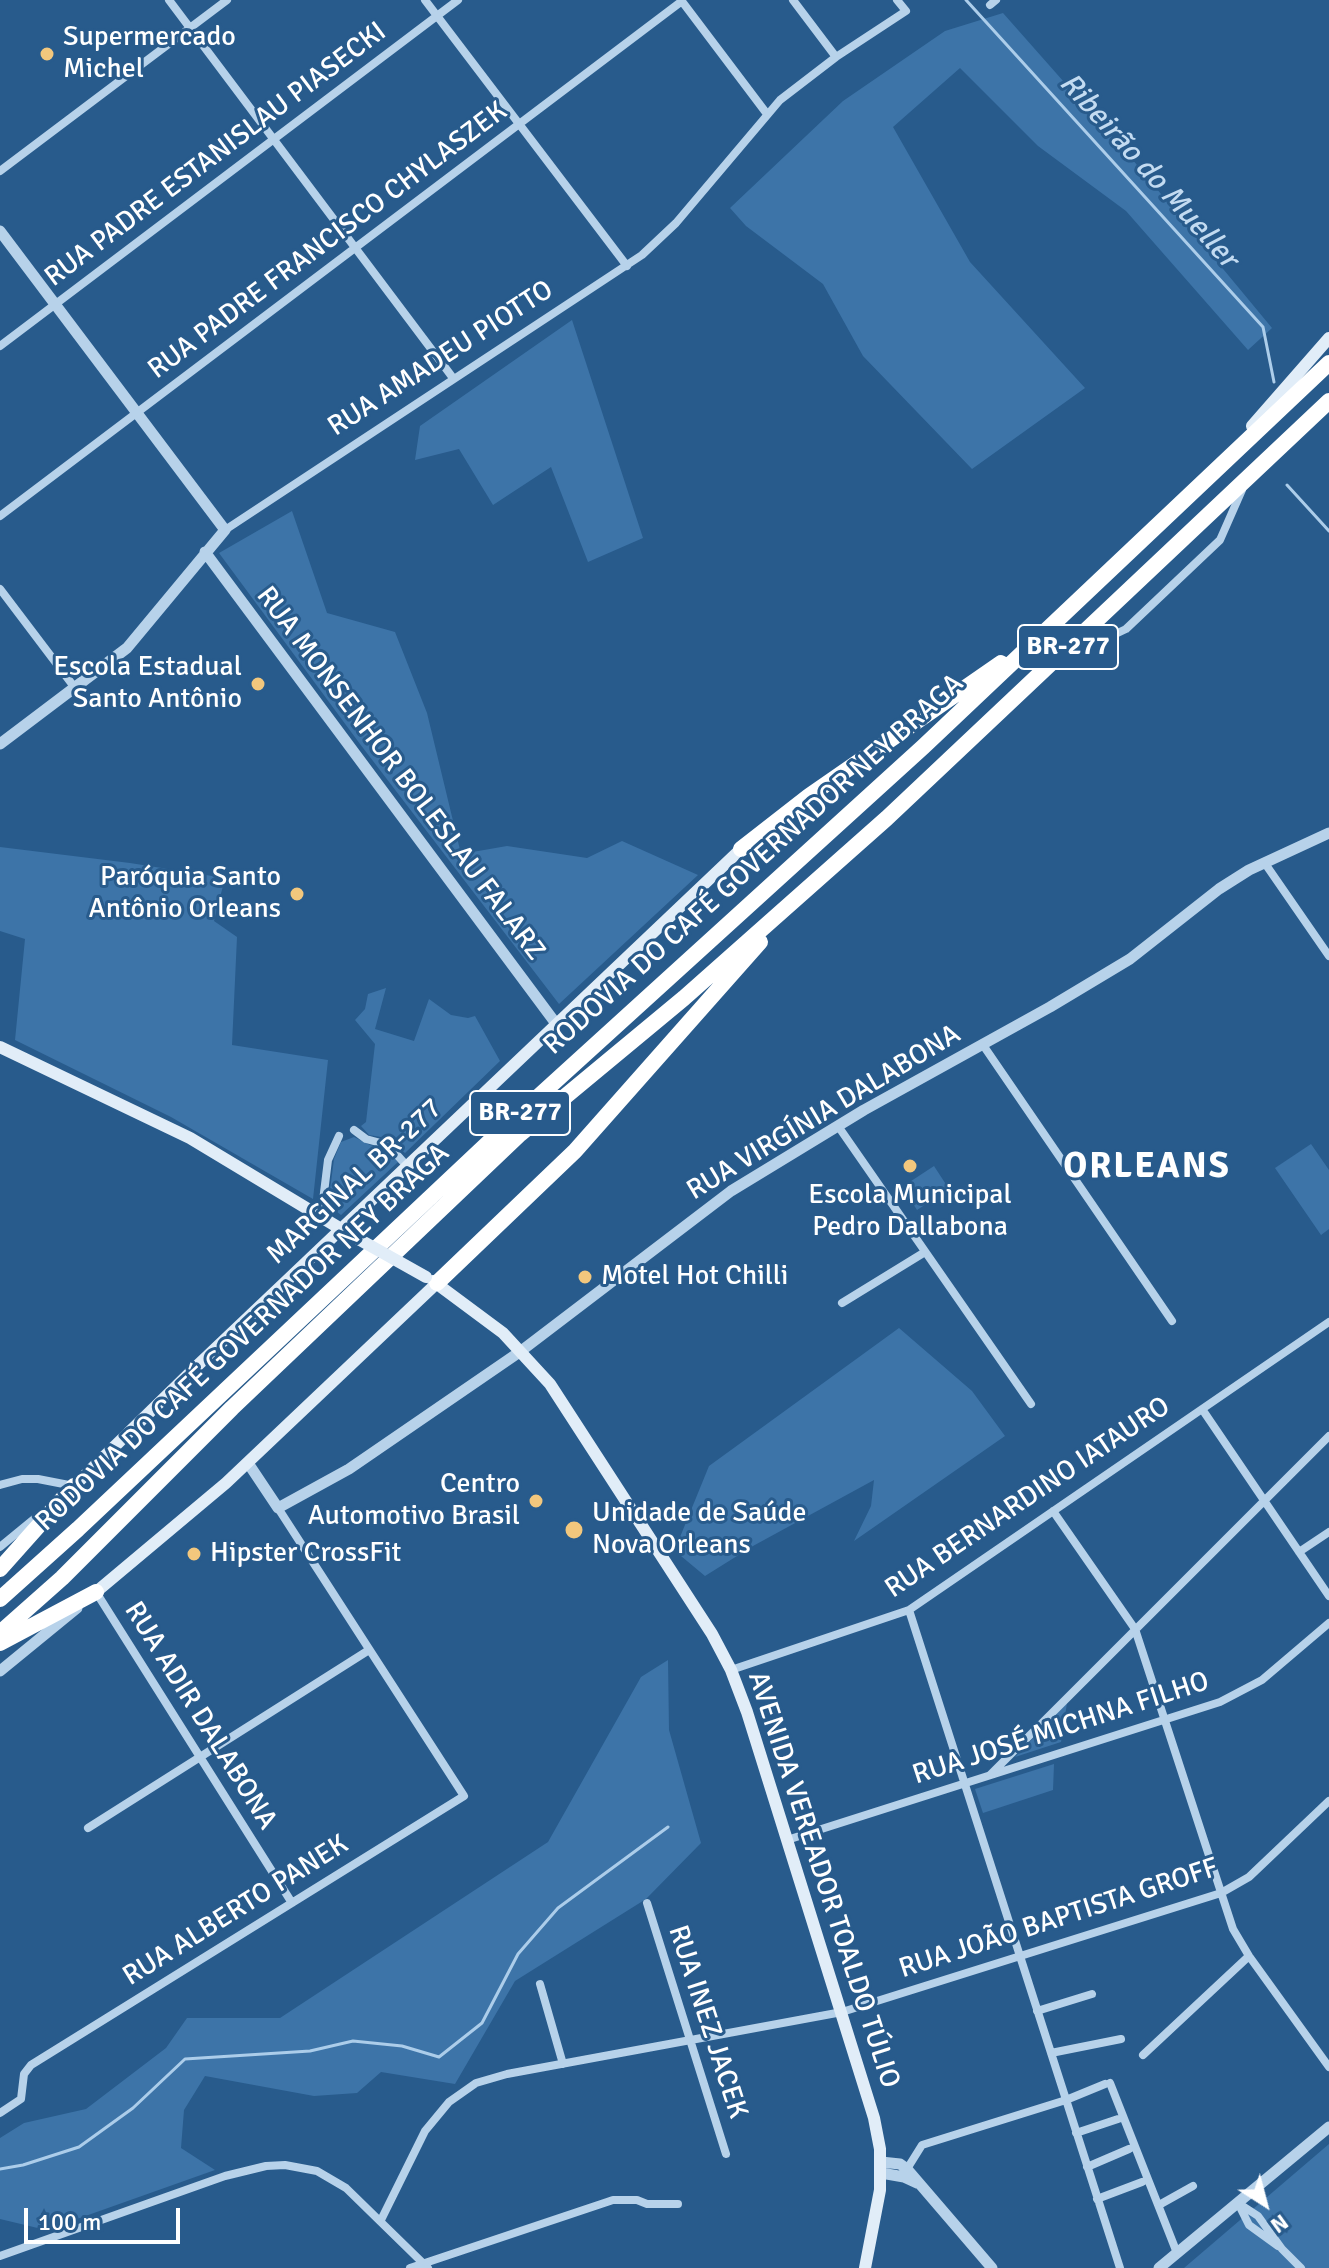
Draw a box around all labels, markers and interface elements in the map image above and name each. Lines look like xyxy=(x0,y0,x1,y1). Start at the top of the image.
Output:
street label: RUA PADRE ESTANISLAU PIASECKI xyxy=(39,16,393,294)
place label: Supermercado Michel xyxy=(63,21,236,87)
marker: Supermercado Michel xyxy=(38,45,56,63)
water label: Ribeirão do Mueller xyxy=(1051,66,1245,276)
street label: RUA PADRE FRANCISCO CHYLASZEK xyxy=(142,95,514,387)
street label: RUA AMADEU PIOTTO xyxy=(322,274,560,444)
street label: RUA MONSENHOR BOLESLAU FALARZ xyxy=(248,580,552,968)
road number: BR-277 xyxy=(1018,625,1118,669)
place label: Escola Estadual Santo Antônio xyxy=(53,651,242,717)
street label: RODOVIA DO CAFÉ GOVERNADOR NEY BRAGA xyxy=(537,667,971,1063)
marker: Escola Estadual Santo Antônio xyxy=(249,675,267,693)
place label: Paróquia Santo Antônio Orleans xyxy=(89,861,281,927)
marker: Paróquia Santo Antônio Orleans xyxy=(288,885,306,903)
street label: RUA VIRGÍNIA DALABONA xyxy=(681,1018,967,1208)
road number: BR-277 xyxy=(470,1091,570,1135)
street label: MARGINAL BR-277 xyxy=(260,1092,450,1272)
street label: RODOVIA DO CAFÉ GOVERNADOR NEY BRAGA xyxy=(29,1137,457,1539)
district label: ORLEANS xyxy=(1063,1146,1231,1190)
marker: Escola Municipal Pedro Dallabona xyxy=(901,1157,919,1175)
place label: Escola Municipal Pedro Dallabona xyxy=(808,1179,1012,1245)
place label: Motel Hot Chilli xyxy=(601,1260,788,1294)
marker: Motel Hot Chilli xyxy=(576,1268,594,1286)
street label: RUA BERNARDINO IATAURO xyxy=(879,1390,1177,1606)
place label: Centro Automotivo Brasil xyxy=(308,1468,520,1534)
marker: Centro Automotivo Brasil xyxy=(527,1492,545,1510)
place label: Unidade de Saúde Nova Orleans xyxy=(592,1497,806,1563)
marker: Unidade de Saúde Nova Orleans xyxy=(563,1519,585,1541)
place label: Hipster CrossFit xyxy=(210,1537,401,1571)
marker: Hipster CrossFit xyxy=(185,1545,203,1563)
street label: RUA ADIR DALABONA xyxy=(116,1596,284,1836)
street label: RUA JOSÉ MICHNA FILHO xyxy=(909,1665,1213,1793)
street label: AVENIDA VEREADOR TOALDO TÚLIO xyxy=(740,1668,906,2092)
street label: RUA ALBERTO PANEK xyxy=(117,1828,355,1994)
street label: RUA JOÃO BAPTISTA GROFF xyxy=(895,1851,1223,1987)
street label: RUA INEZ JACEK xyxy=(660,1921,754,2123)
north arrow xyxy=(1225,2164,1305,2244)
scale bar xyxy=(28,2192,184,2242)
text: 100 m xyxy=(38,2207,101,2237)
text: N xyxy=(1265,2208,1294,2239)

